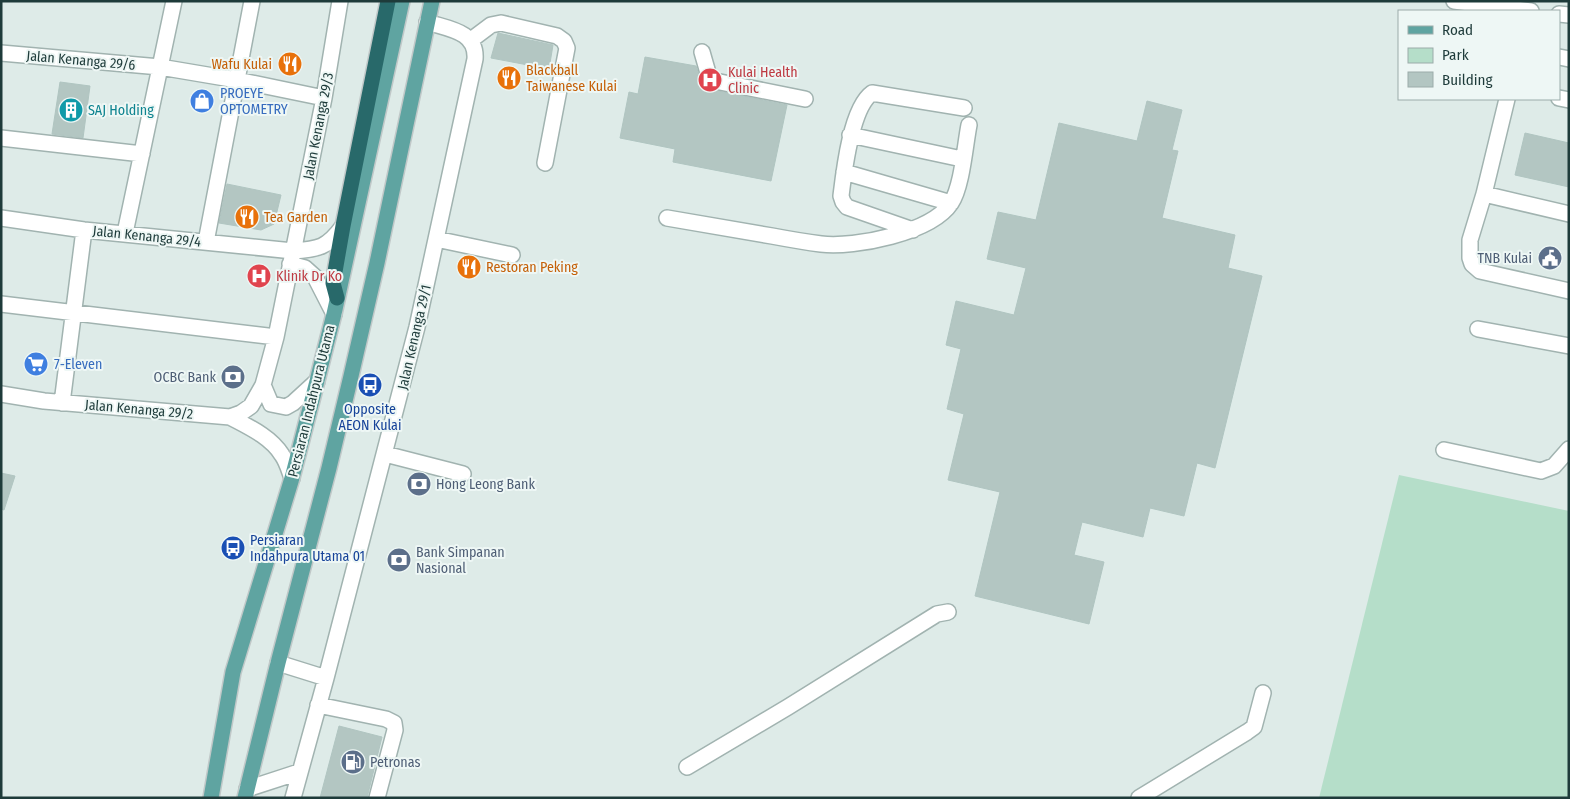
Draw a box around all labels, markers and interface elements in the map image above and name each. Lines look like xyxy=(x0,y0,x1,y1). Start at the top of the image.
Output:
legend xyxy=(1398,10,1560,100)
text: Road xyxy=(1442,21,1473,39)
text: Park xyxy=(1442,46,1469,64)
street label: Jalan Kenanga 29/6 xyxy=(26,47,136,74)
restaurant icon: Wafu Kulai xyxy=(277,51,303,77)
place label: Wafu Kulai xyxy=(212,56,272,73)
place label: Blackball Taiwanese Kulai xyxy=(526,62,617,95)
place label: Kulai Health Clinic xyxy=(728,64,798,97)
restaurant icon: Blackball Taiwanese Kulai xyxy=(496,65,522,91)
hospital icon: Kulai Health Clinic xyxy=(697,67,723,93)
street label: Jalan Kenanga 29/3 xyxy=(300,71,337,181)
text: Building xyxy=(1442,71,1493,89)
place label: PROEYE OPTOMETRY xyxy=(220,85,288,118)
shop icon: PROEYE OPTOMETRY xyxy=(189,88,215,114)
building icon: SAJ Holding xyxy=(58,97,84,123)
place label: SAJ Holding xyxy=(88,102,154,119)
restaurant icon: Tea Garden xyxy=(234,204,260,230)
place label: Tea Garden xyxy=(264,209,328,226)
street label: Jalan Kenanga 29/4 xyxy=(92,222,202,251)
public building icon: TNB Kulai xyxy=(1537,245,1563,271)
place label: TNB Kulai xyxy=(1477,250,1532,267)
restaurant icon: Restoran Peking xyxy=(456,254,482,280)
place label: Restoran Peking xyxy=(486,259,578,276)
hospital icon: Klinik Dr Ko xyxy=(246,263,272,289)
place label: Klinik Dr Ko xyxy=(276,268,342,285)
street label: Jalan Kenanga 29/1 xyxy=(394,283,435,391)
street label: Persiaran Indahpura Utama xyxy=(284,323,339,479)
supermarket icon: 7-Eleven xyxy=(23,351,49,377)
place label: 7-Eleven xyxy=(54,356,102,373)
bank icon: OCBC Bank xyxy=(220,364,246,390)
place label: OCBC Bank xyxy=(154,369,216,386)
bus stop icon: Opposite AEON Kulai xyxy=(357,372,383,398)
street label: Jalan Kenanga 29/2 xyxy=(84,396,194,423)
place label: Opposite AEON Kulai xyxy=(339,401,401,434)
bank icon: Hong Leong Bank xyxy=(406,471,432,497)
place label: Hong Leong Bank xyxy=(436,476,535,493)
place label: Persiaran Indahpura Utama 01 xyxy=(250,532,365,565)
bus stop icon: Persiaran Indahpura Utama 01 xyxy=(220,535,246,561)
place label: Bank Simpanan Nasional xyxy=(416,544,505,577)
bank icon: Bank Simpanan Nasional xyxy=(386,547,412,573)
fuel station icon: Petronas xyxy=(340,749,366,775)
place label: Petronas xyxy=(370,754,420,771)

